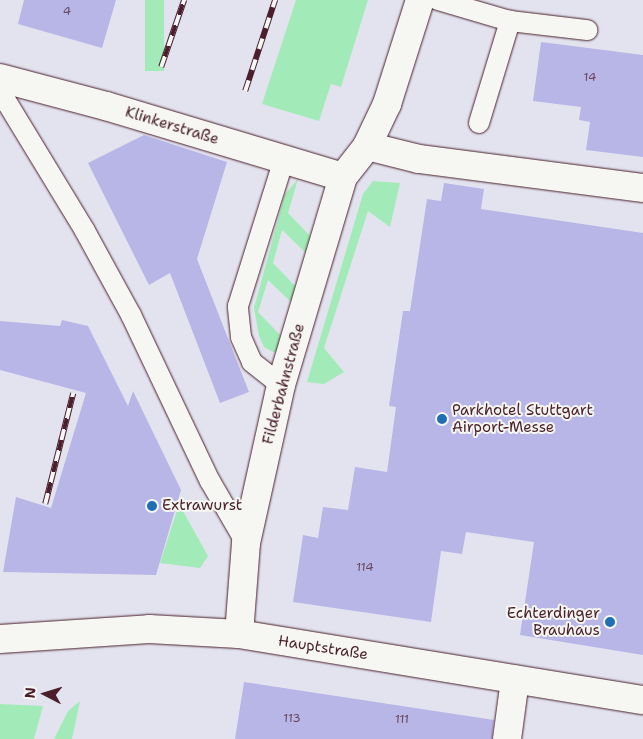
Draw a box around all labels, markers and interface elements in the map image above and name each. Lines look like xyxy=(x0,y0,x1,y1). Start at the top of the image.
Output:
house number: 4 xyxy=(63,5,71,19)
house number: 14 xyxy=(584,71,596,85)
street label: Klinkerstraße xyxy=(123,103,221,149)
street label: Filderbahnstraße xyxy=(259,322,309,446)
place label: Parkhotel Stuttgart Airport-Messe xyxy=(452,401,593,436)
marker: Parkhotel Stuttgart Airport-Messe xyxy=(436,413,448,425)
place label: Extrawurst xyxy=(162,497,242,515)
marker: Extrawurst xyxy=(146,500,158,512)
house number: 114 xyxy=(356,561,374,575)
place label: Echterdinger Brauhaus xyxy=(507,604,600,639)
marker: Echterdinger Brauhaus xyxy=(604,616,616,628)
street label: Hauptstraße xyxy=(277,632,369,664)
north arrow xyxy=(20,669,70,719)
text: N xyxy=(21,686,40,699)
house number: 113 xyxy=(283,712,301,726)
house number: 111 xyxy=(395,713,409,727)

